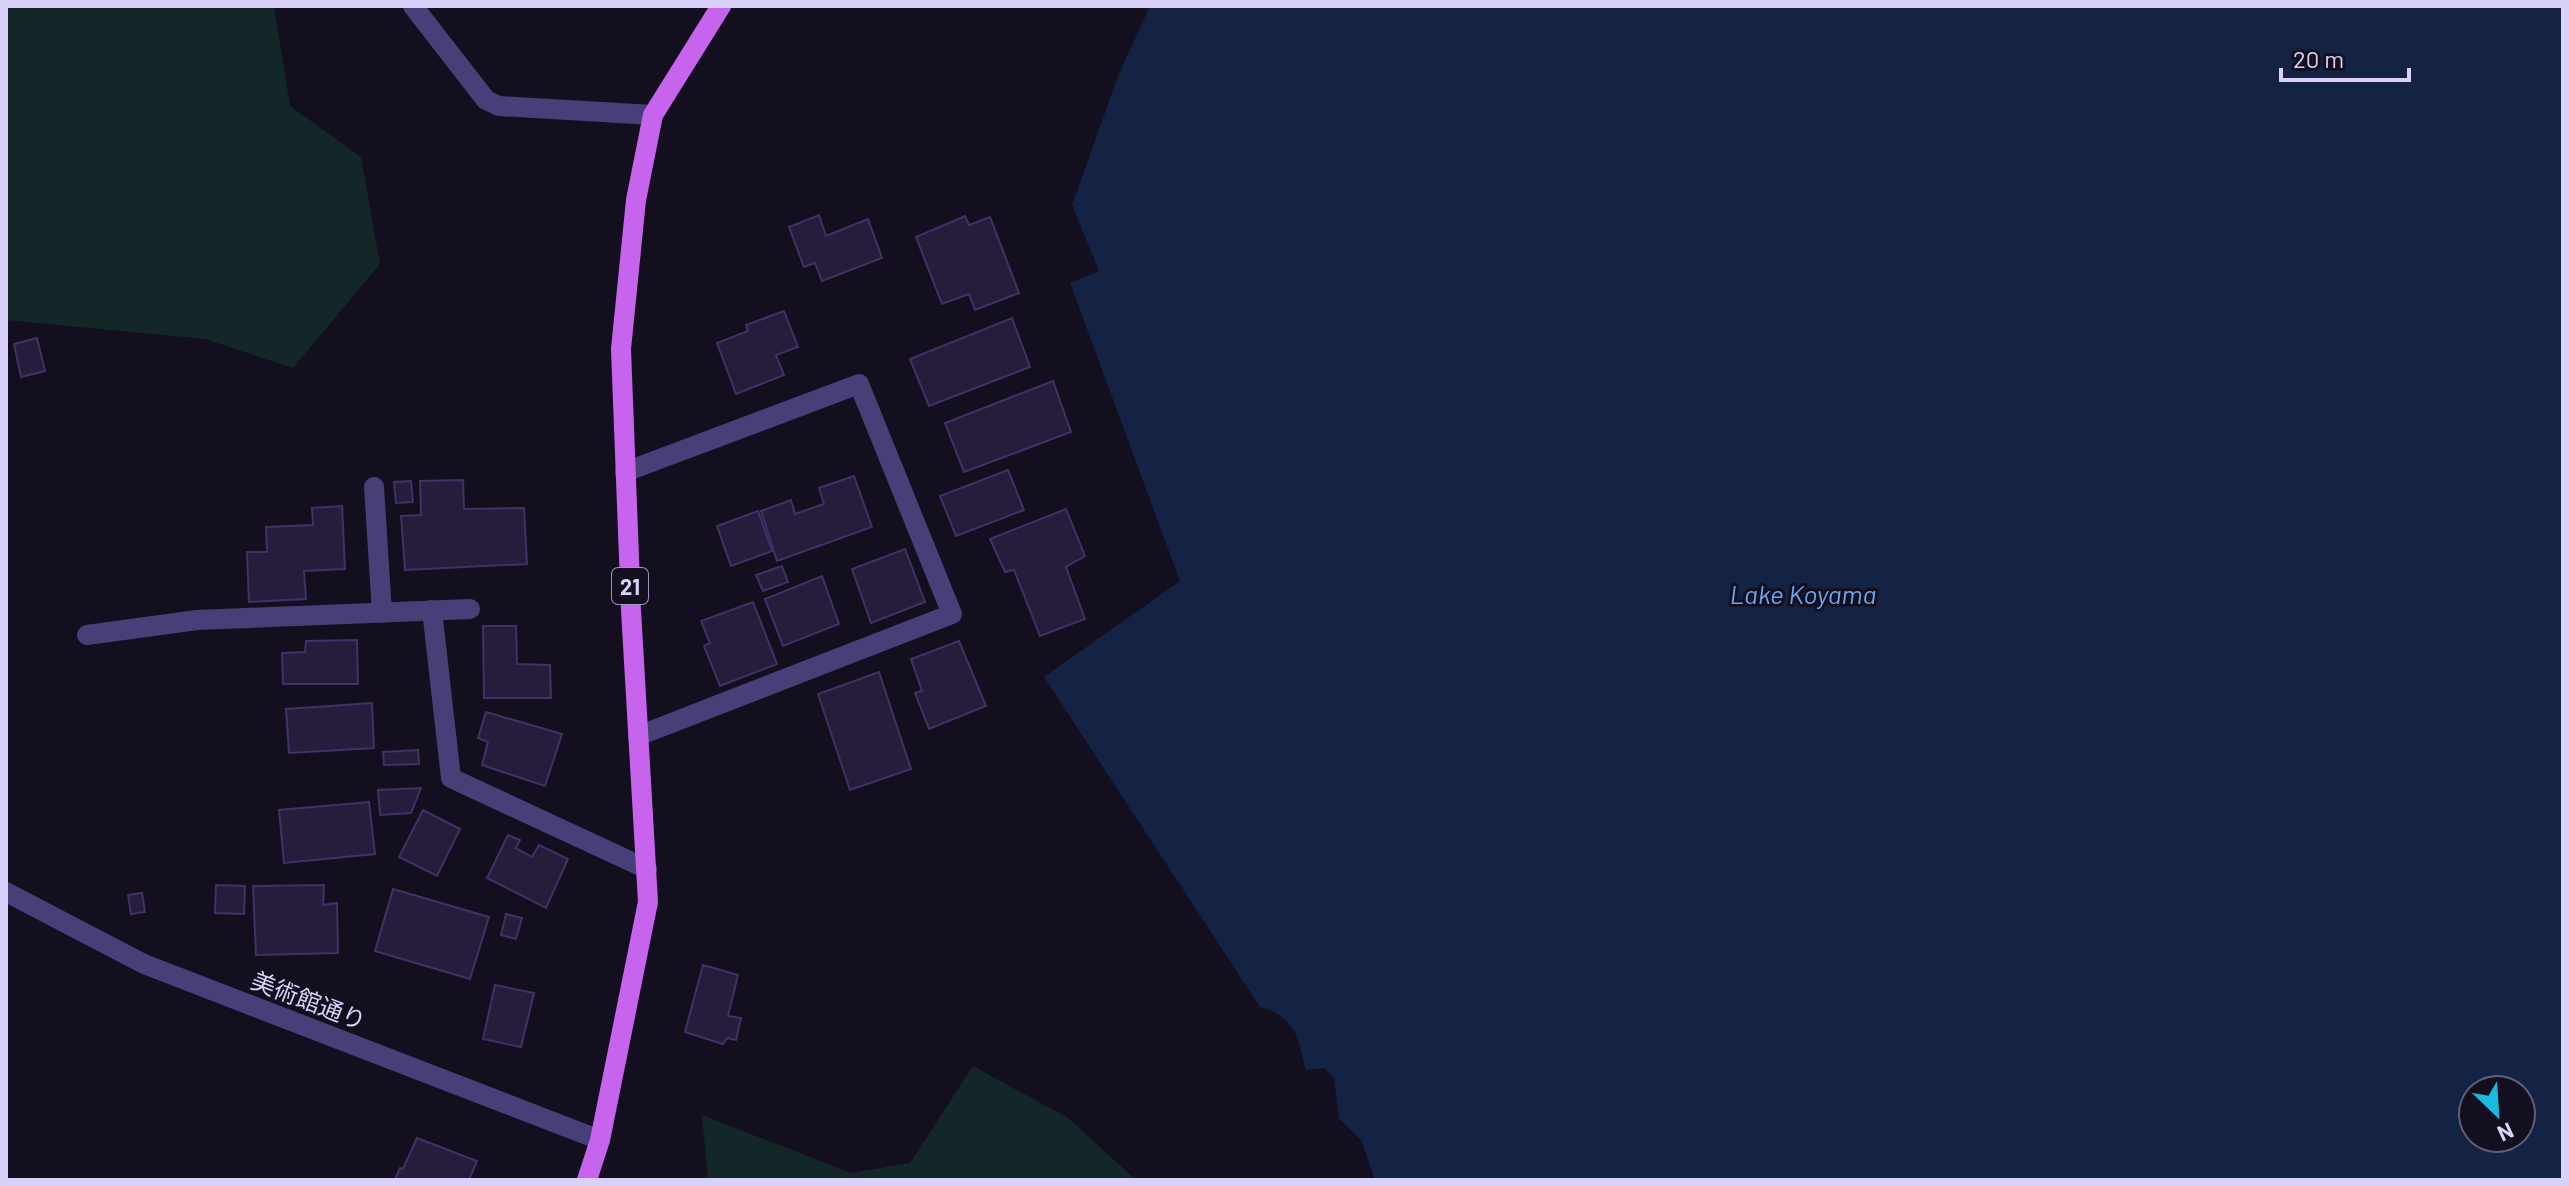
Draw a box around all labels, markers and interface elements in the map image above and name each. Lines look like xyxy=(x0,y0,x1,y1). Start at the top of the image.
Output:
scale bar xyxy=(2281,32,2409,82)
text: 20 m xyxy=(2293,44,2344,73)
road number: 21 xyxy=(612,568,648,604)
water label: Lake Koyama xyxy=(1730,578,1876,609)
street label: 美術館通り xyxy=(248,965,370,1035)
north arrow xyxy=(2457,1074,2537,1154)
text: N xyxy=(2494,1118,2518,1148)

